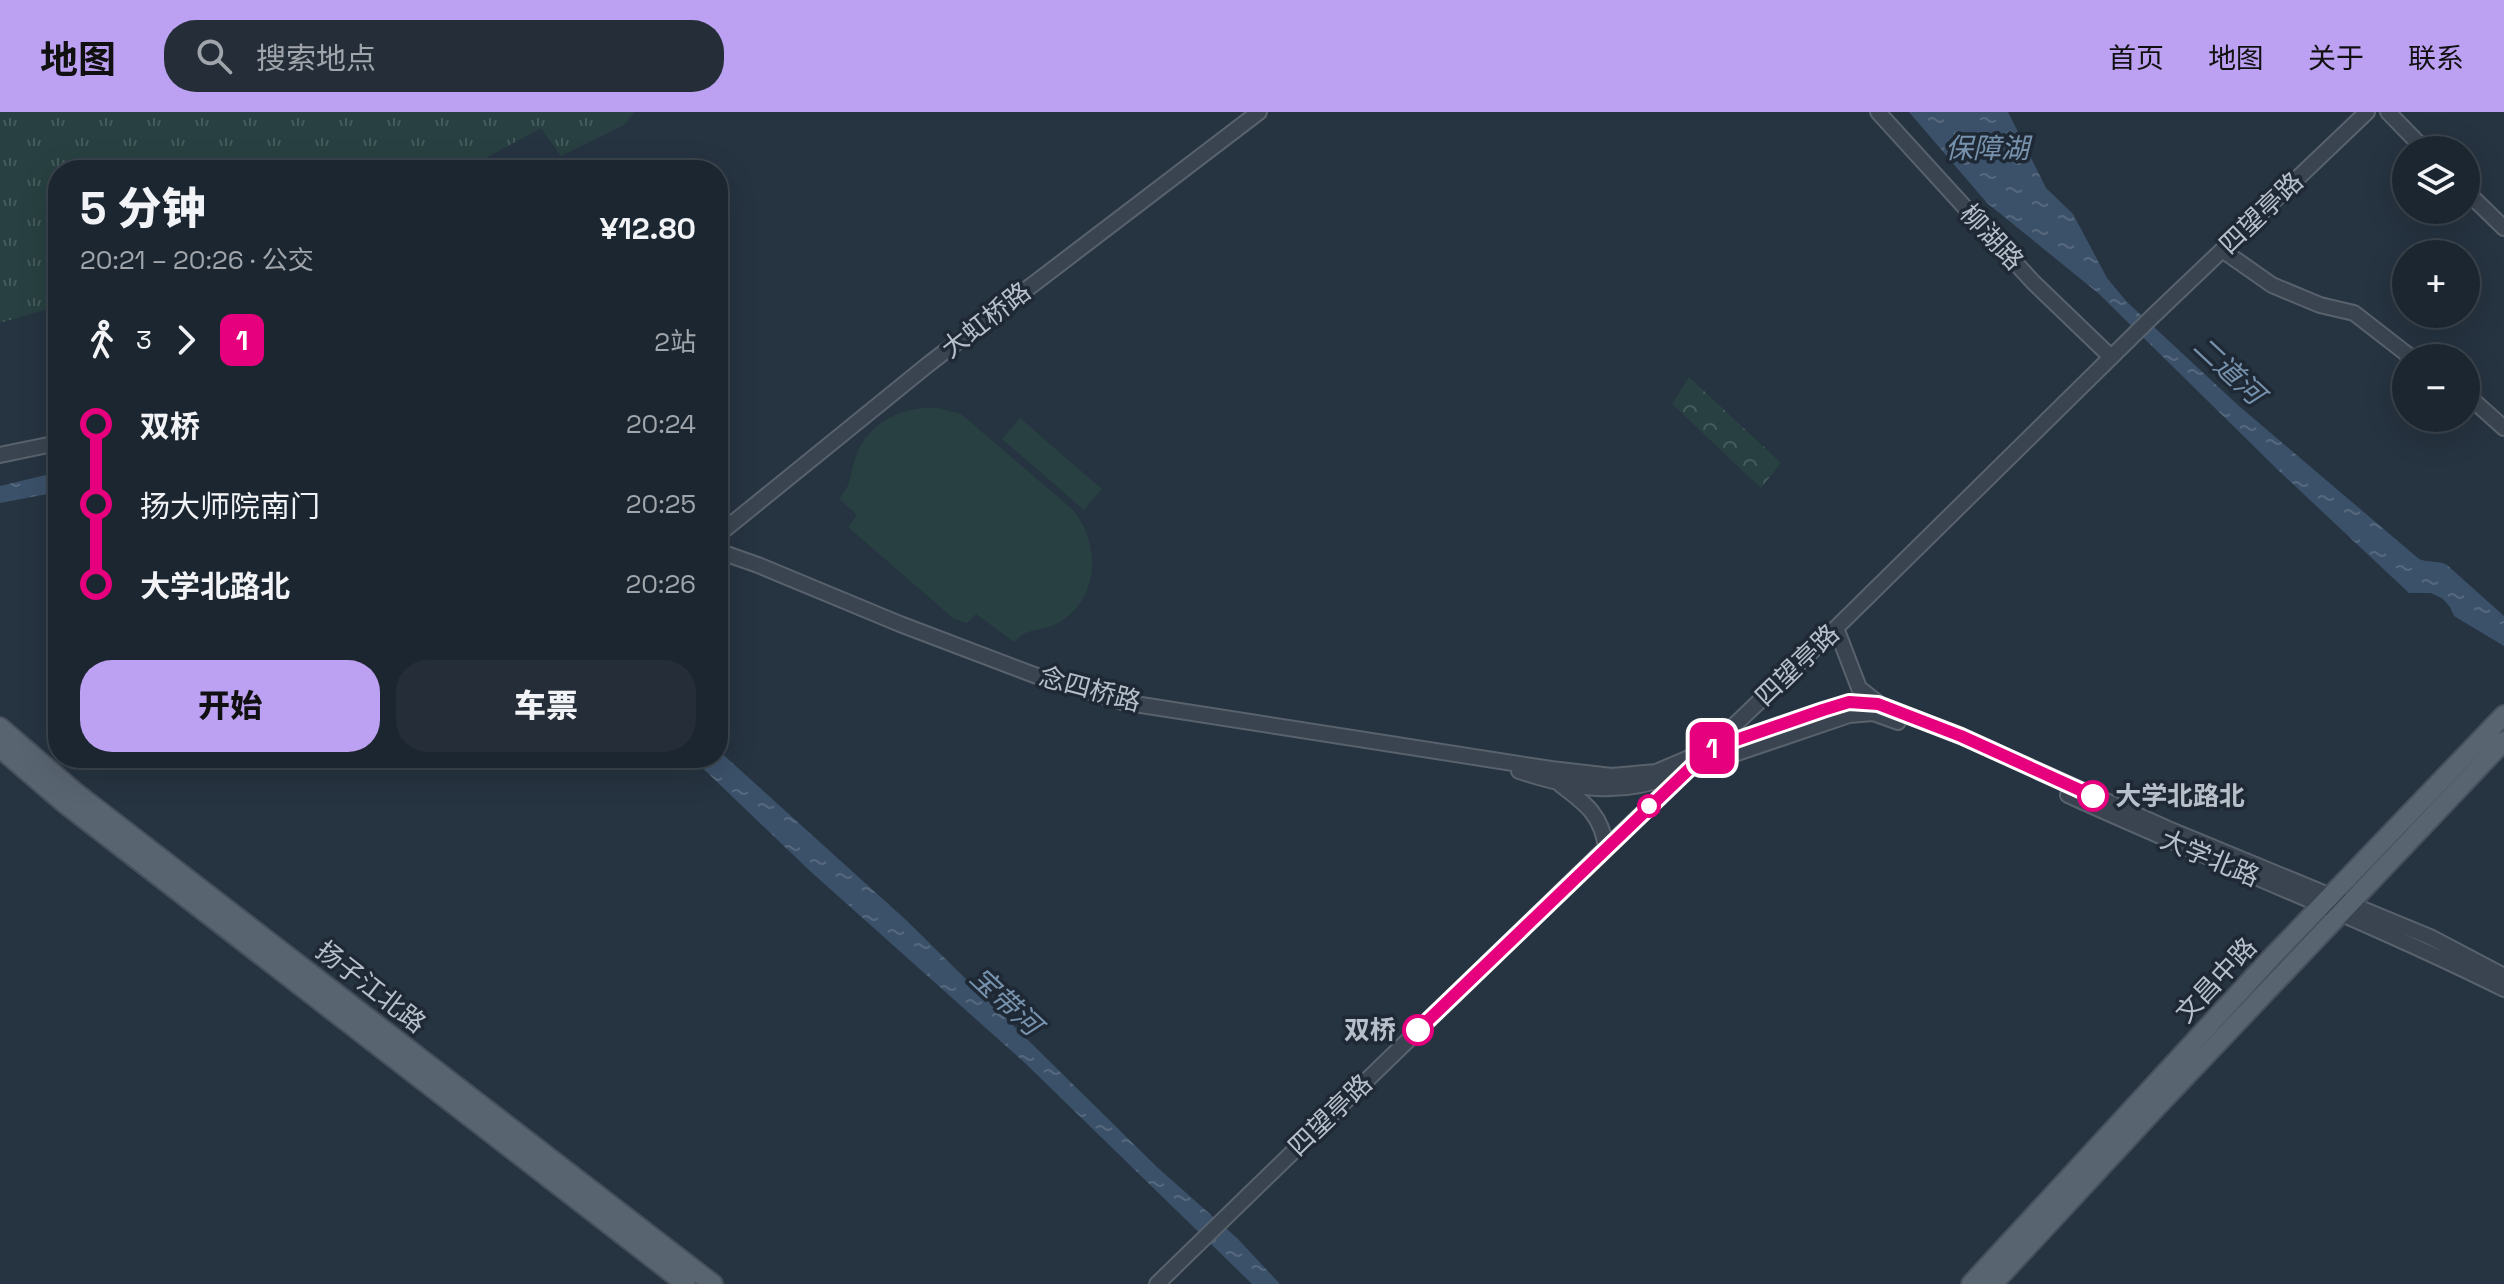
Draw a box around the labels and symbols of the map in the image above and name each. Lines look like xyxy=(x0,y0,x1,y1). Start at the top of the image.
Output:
water label: 保障湖 xyxy=(1945,130,2033,166)
street label: 四望亭路 xyxy=(2212,165,2310,261)
street label: 柳湖路 xyxy=(1953,197,2031,277)
street label: 大虹桥路 xyxy=(935,275,1037,365)
water label: 二道河 xyxy=(2186,328,2276,415)
street label: 四望亭路 xyxy=(1748,617,1846,713)
street label: 念四桥路 xyxy=(1035,659,1145,719)
line badge: 1 xyxy=(1686,722,1738,774)
place label: 大学北路北 xyxy=(2115,779,2245,813)
marker: 大学北路北 xyxy=(2078,781,2108,811)
unlabelled marker xyxy=(1638,795,1660,817)
street label: 大学北路 xyxy=(2155,822,2265,894)
street label: 文昌中路 xyxy=(2168,930,2264,1030)
street label: 扬子江北路 xyxy=(309,934,433,1040)
water label: 宝带河 xyxy=(963,959,1053,1046)
place label: 双桥 xyxy=(1344,1013,1396,1047)
marker: 双桥 xyxy=(1403,1015,1433,1045)
street label: 四望亭路 xyxy=(1281,1067,1379,1163)

